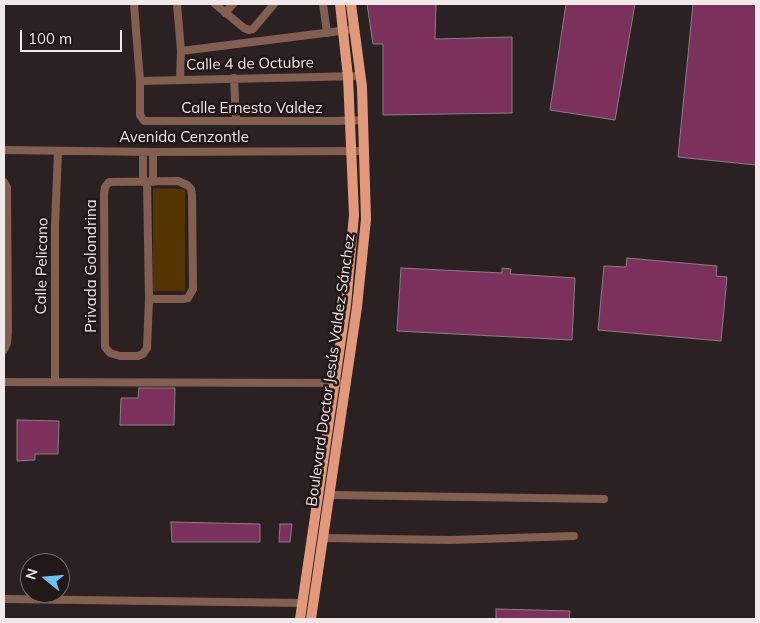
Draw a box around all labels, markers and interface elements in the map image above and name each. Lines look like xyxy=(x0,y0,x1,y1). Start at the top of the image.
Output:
scale bar xyxy=(22,20,125,52)
text: 100 m xyxy=(28,29,72,48)
street label: Calle 4 de Octubre xyxy=(186,54,314,74)
street label: Calle Ernesto Valdez xyxy=(181,99,323,117)
street label: Avenida Cenzontle xyxy=(119,128,249,146)
street label: Privada Golondrina xyxy=(82,199,100,333)
street label: Calle Pelicano xyxy=(32,218,52,314)
street label: Boulevard Doctor Jesús Valdez Sánchez xyxy=(303,232,359,508)
north arrow xyxy=(20,553,70,603)
text: N xyxy=(21,566,42,582)

